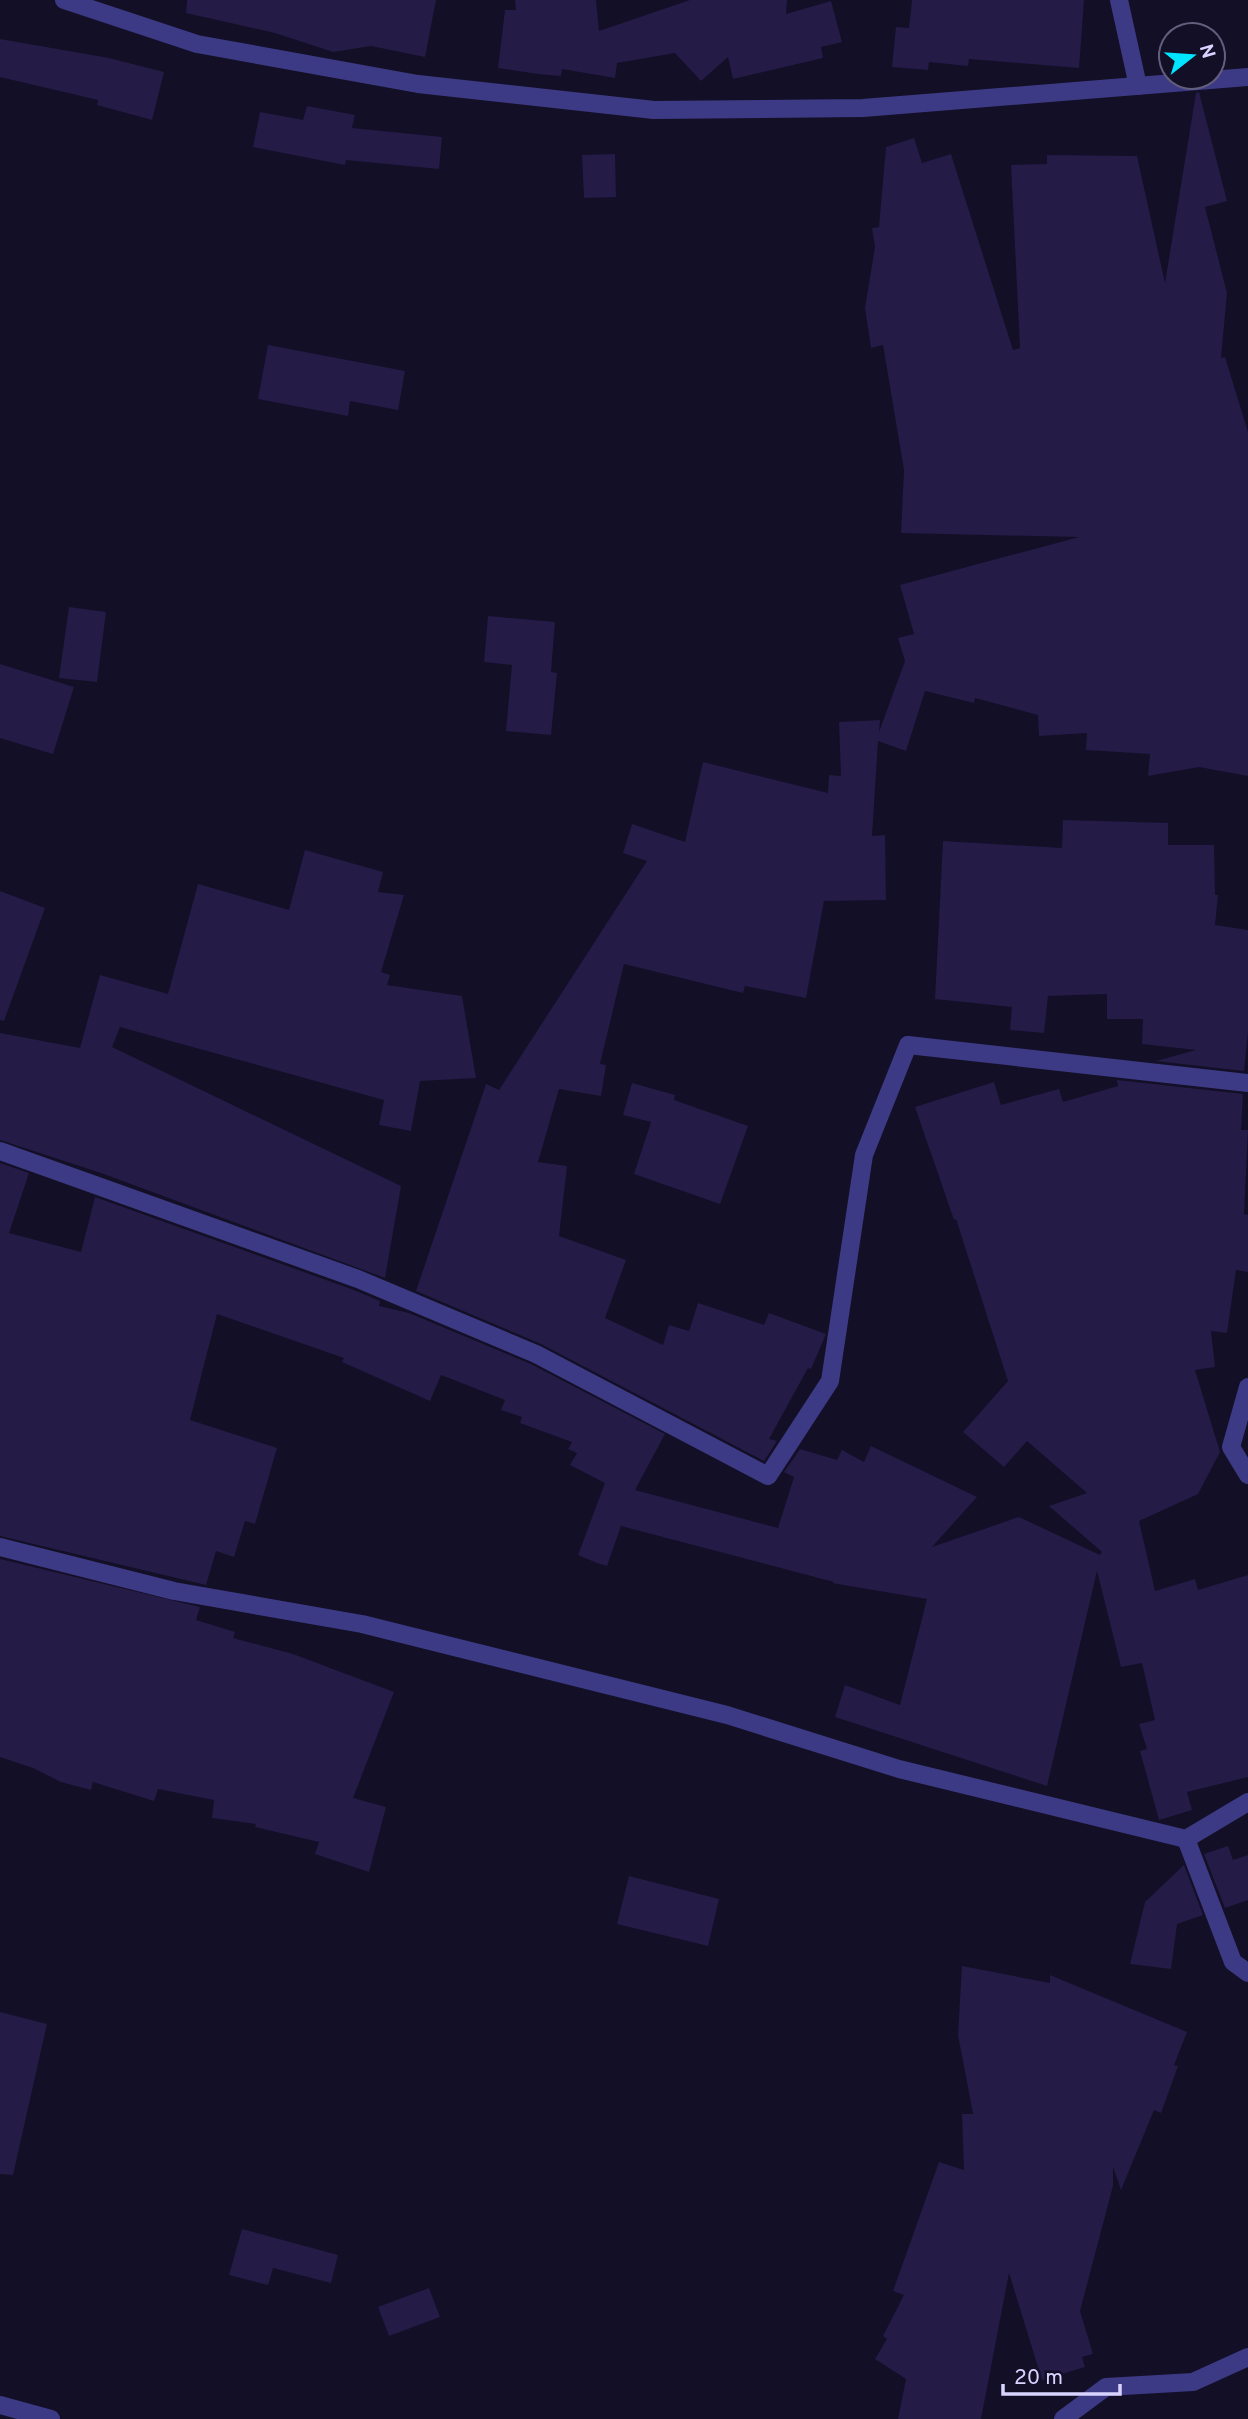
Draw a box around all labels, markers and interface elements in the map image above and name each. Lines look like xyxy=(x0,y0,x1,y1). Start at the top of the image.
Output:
north arrow xyxy=(1157,21,1227,91)
text: N xyxy=(1193,42,1220,62)
scale bar xyxy=(1003,2352,1120,2396)
text: 20 m xyxy=(1014,2365,1063,2392)

